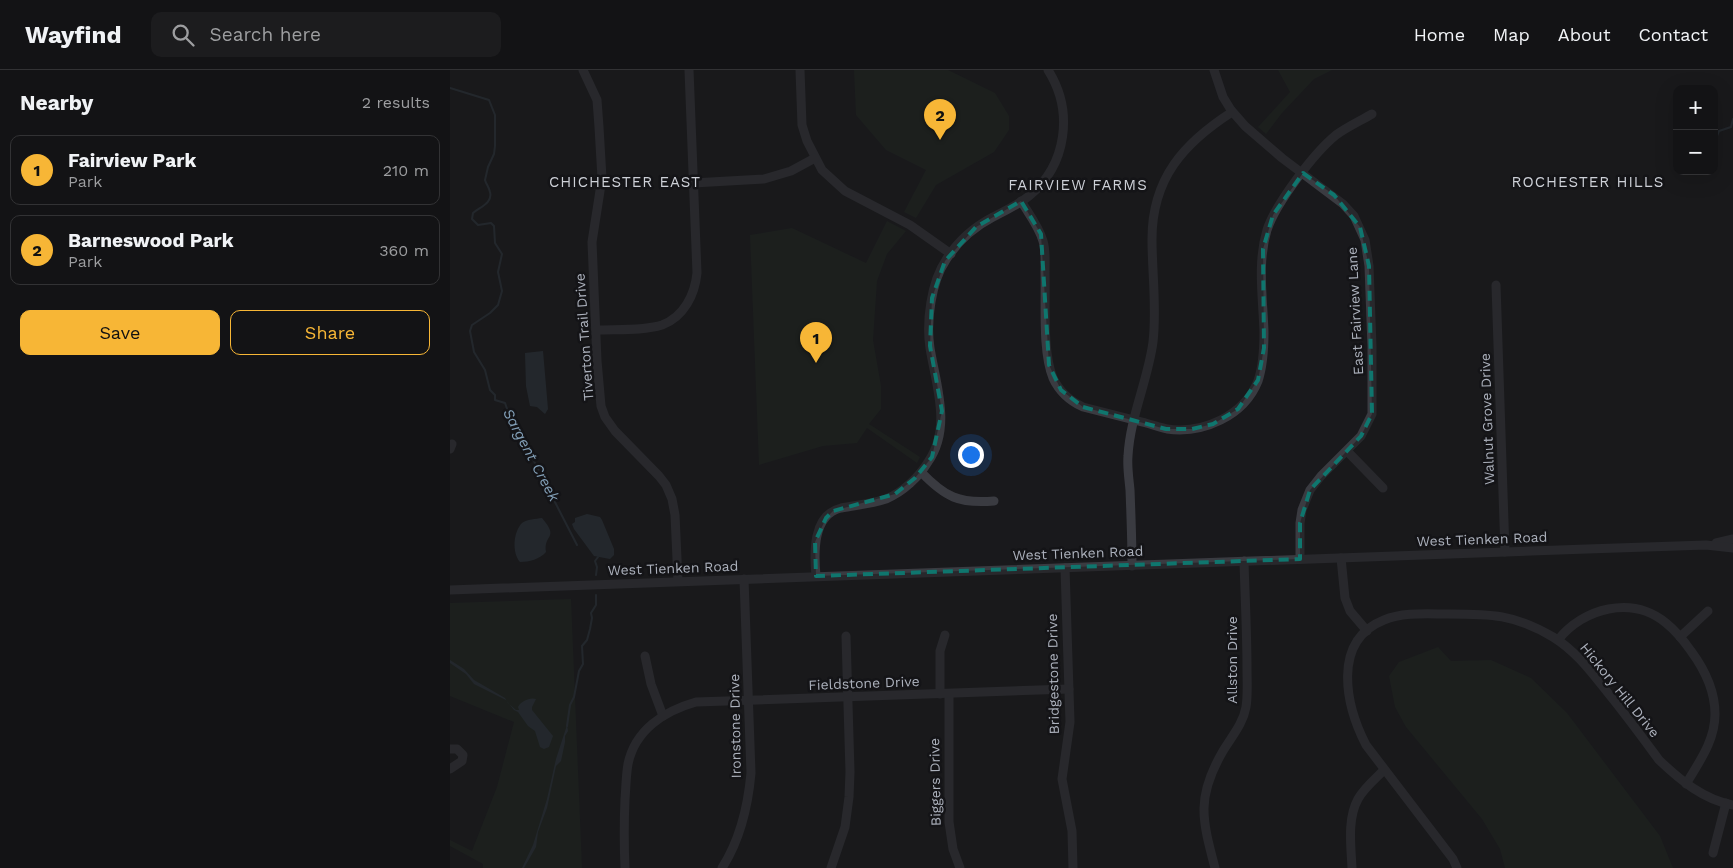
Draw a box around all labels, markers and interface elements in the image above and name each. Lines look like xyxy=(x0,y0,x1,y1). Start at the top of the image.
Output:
search box xyxy=(151,12,501,57)
text: Wayfind xyxy=(25,21,121,49)
icon: search xyxy=(169,21,197,49)
text: Search here xyxy=(209,23,321,46)
text: Home xyxy=(1414,24,1465,45)
text: Map xyxy=(1493,24,1530,45)
text: About xyxy=(1558,24,1610,45)
text: Contact xyxy=(1638,24,1708,45)
map controls xyxy=(1673,85,1718,175)
button: + xyxy=(1673,85,1718,130)
text: Nearby xyxy=(20,90,93,115)
text: 2 results xyxy=(362,93,430,112)
pin: 2 xyxy=(924,99,956,140)
button: − xyxy=(1673,130,1718,175)
text: Fairview Park xyxy=(68,149,196,172)
text: 1 xyxy=(34,161,40,180)
text: 210 m xyxy=(383,161,429,180)
text: Park xyxy=(68,172,102,191)
district label: CHICHESTER EAST xyxy=(549,173,701,191)
district label: ROCHESTER HILLS xyxy=(1512,173,1664,191)
district label: FAIRVIEW FARMS xyxy=(1008,176,1148,194)
text: Barneswood Park xyxy=(68,229,234,252)
text: 2 xyxy=(32,241,42,260)
text: 360 m xyxy=(379,241,429,260)
street label: East Fairview Lane xyxy=(1344,247,1366,375)
text: Park xyxy=(68,252,102,271)
street label: Tiverton Trail Drive xyxy=(572,273,596,401)
button: Save xyxy=(20,310,220,355)
button: Share xyxy=(230,310,430,355)
pin: 1 xyxy=(800,322,832,363)
street label: Walnut Grove Drive xyxy=(1477,353,1497,485)
water label: Sargent Creek xyxy=(499,405,564,505)
your location xyxy=(958,442,984,468)
street label: West Tienken Road xyxy=(1416,529,1548,549)
street label: West Tienken Road xyxy=(1012,543,1144,563)
street label: West Tienken Road xyxy=(607,558,739,578)
street label: Bridgestone Drive xyxy=(1044,613,1062,735)
street label: Allston Drive xyxy=(1224,616,1240,704)
street label: Hickory Hill Drive xyxy=(1577,640,1663,740)
street label: Fieldstone Drive xyxy=(808,673,920,693)
street label: Ironstone Drive xyxy=(726,674,744,778)
street label: Biggers Drive xyxy=(926,738,944,826)

